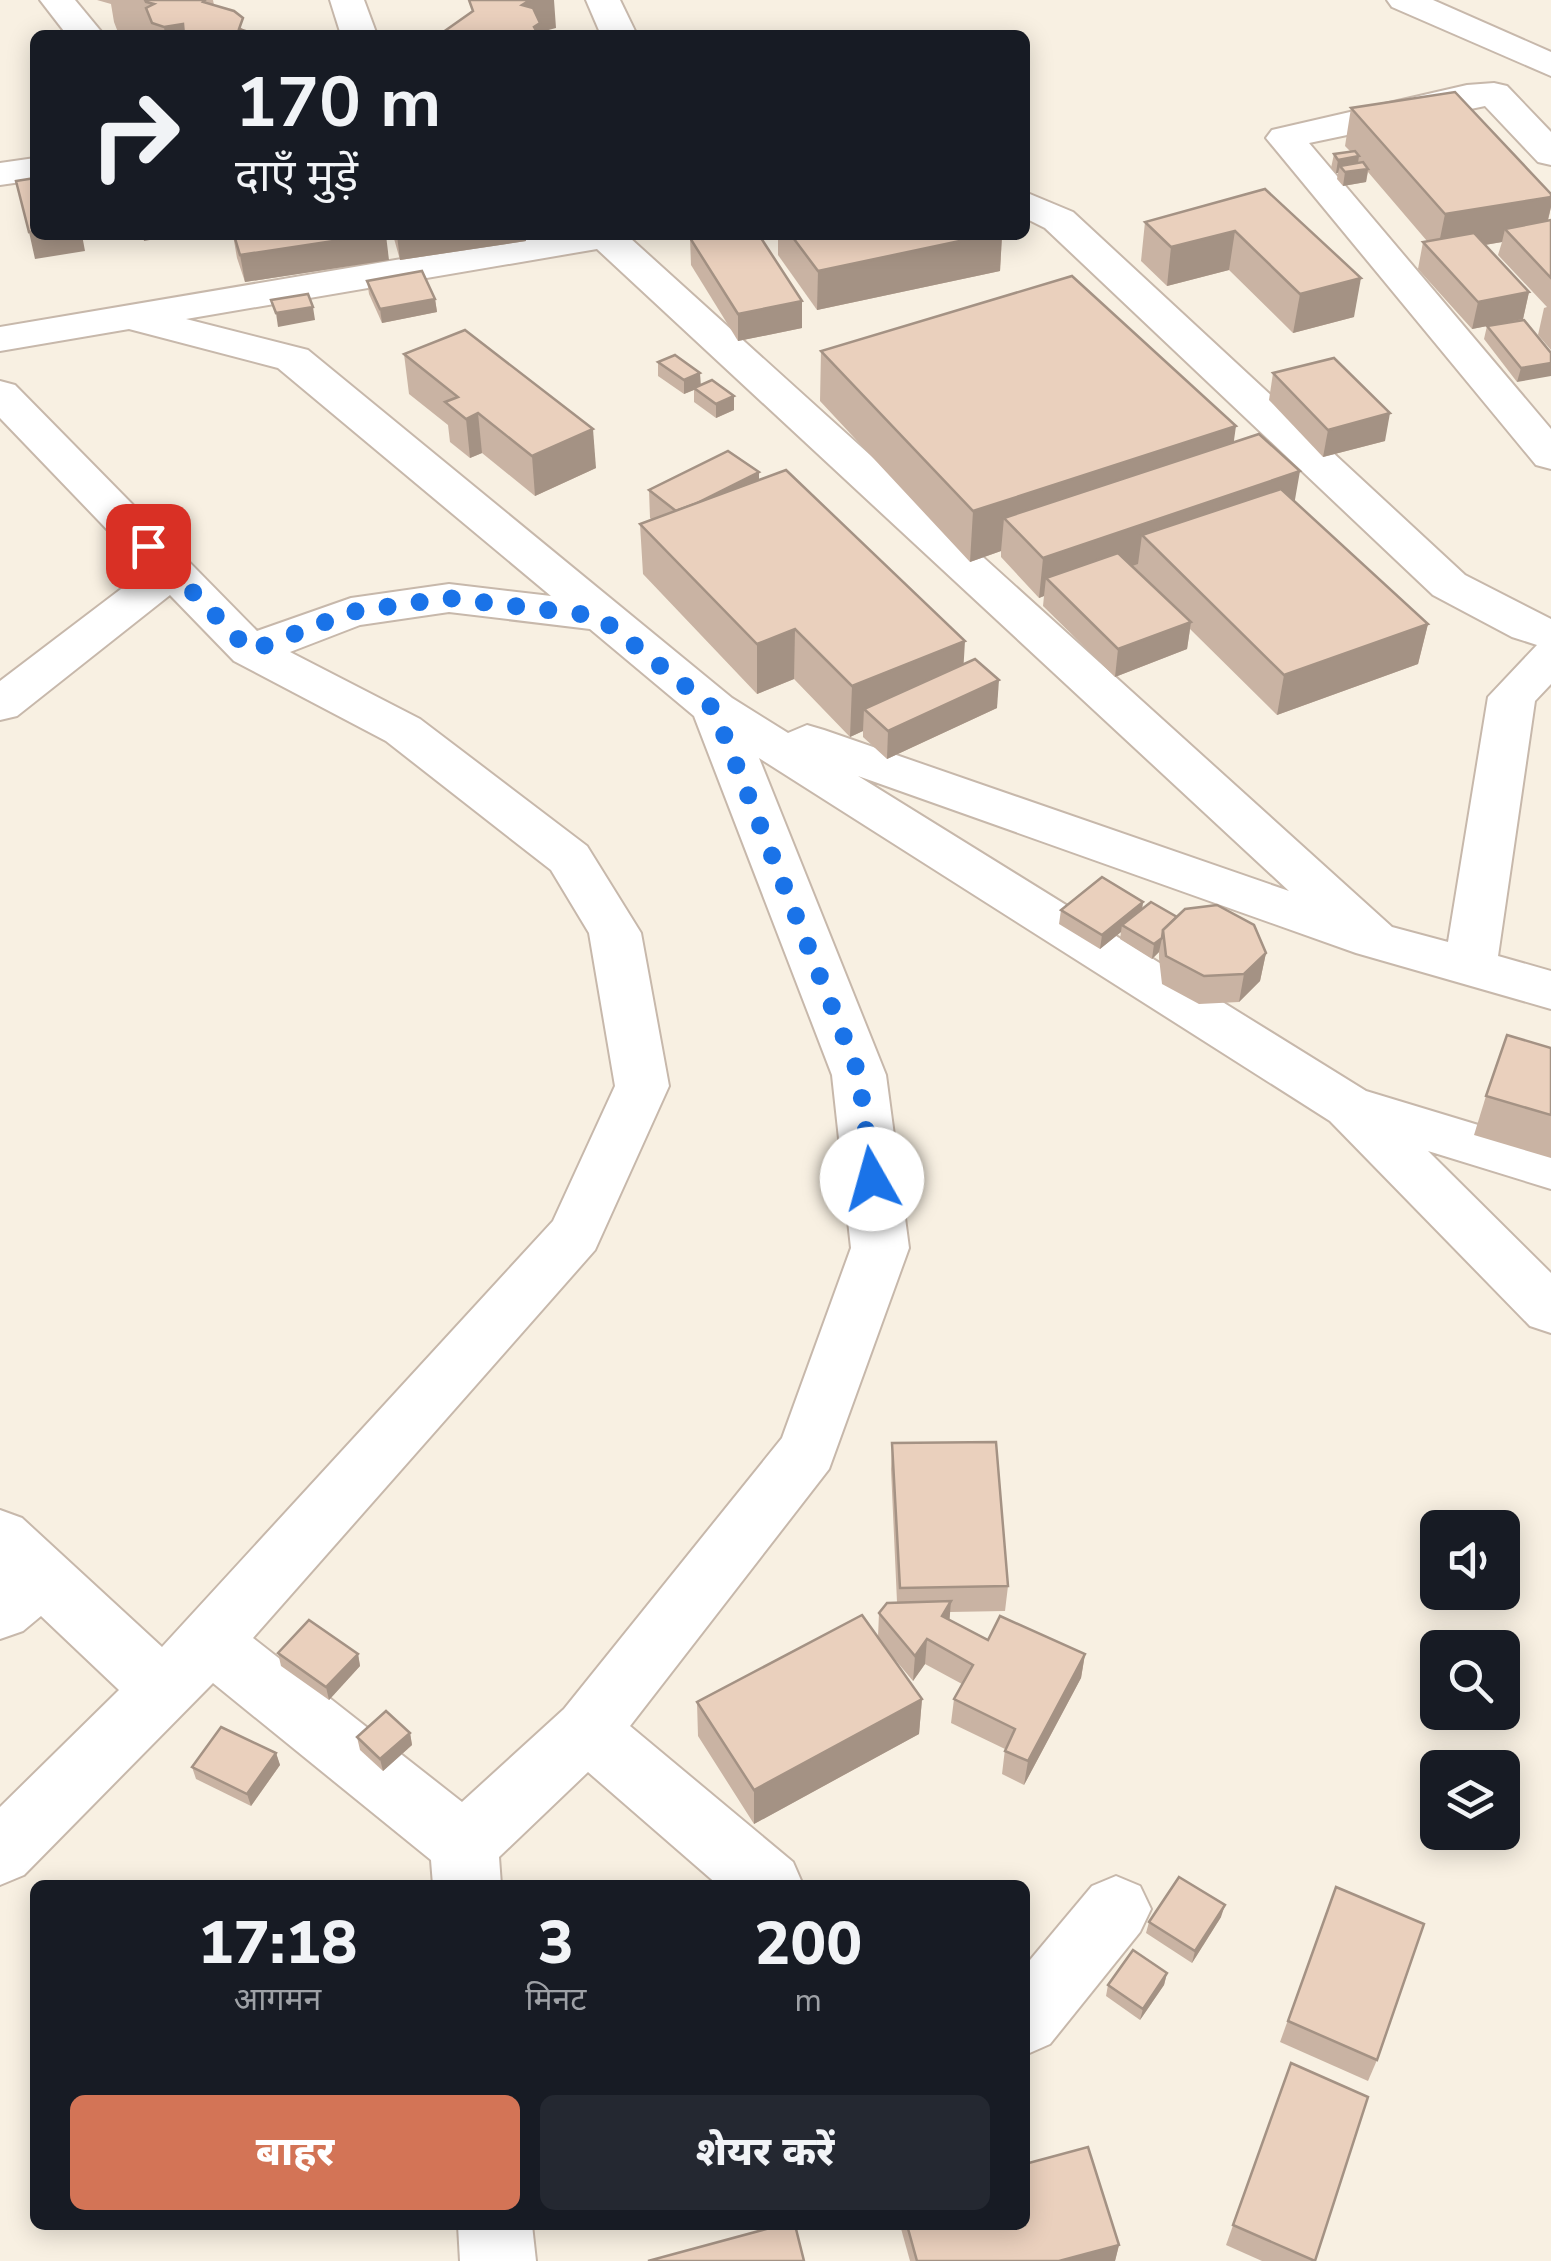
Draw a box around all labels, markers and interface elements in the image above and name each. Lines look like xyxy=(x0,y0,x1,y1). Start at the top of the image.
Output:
text: 170 m xyxy=(235,55,441,151)
icon: right xyxy=(70,70,200,200)
text: दाएँ मुड़ें xyxy=(235,146,358,207)
pin xyxy=(106,504,191,589)
icon: arrive xyxy=(121,519,176,574)
position arrow xyxy=(820,1127,924,1231)
map controls xyxy=(1420,1510,1520,1850)
button: sound xyxy=(1420,1510,1520,1610)
button: search xyxy=(1420,1630,1520,1730)
button: layers xyxy=(1420,1750,1520,1850)
text: 17:18 xyxy=(198,1902,357,1984)
text: 3 xyxy=(538,1902,574,1984)
text: 200 xyxy=(754,1903,862,1985)
text: आगमन xyxy=(234,1978,321,2021)
text: मिनट xyxy=(525,1978,586,2021)
text: m xyxy=(795,1979,822,2022)
button: बाहर xyxy=(70,2095,520,2210)
button: शेयर करें xyxy=(540,2095,990,2210)

